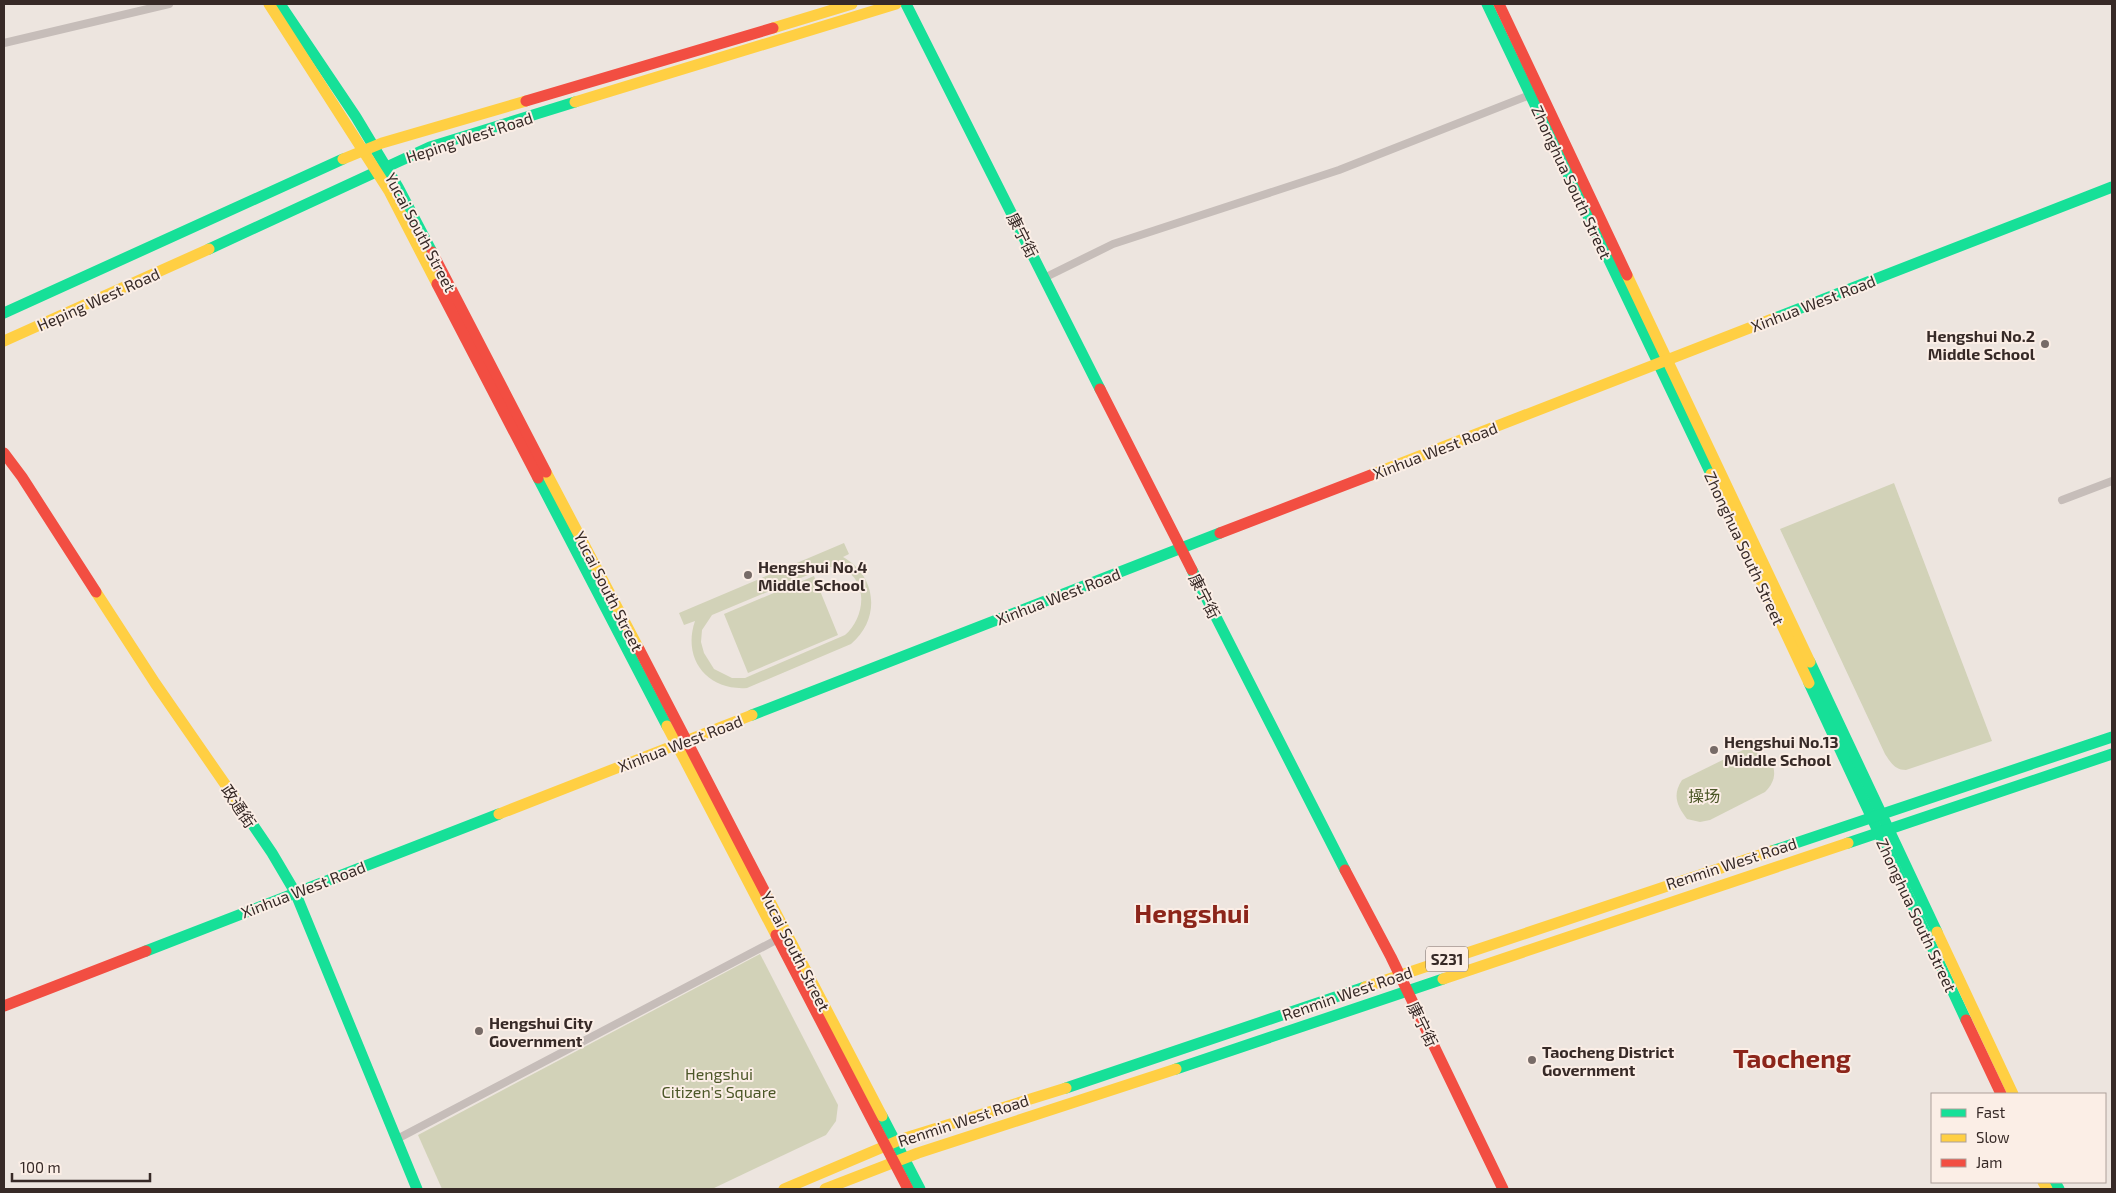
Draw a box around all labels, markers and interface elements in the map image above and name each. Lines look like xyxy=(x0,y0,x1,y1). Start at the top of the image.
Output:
street label: Zhonghua South Street xyxy=(1528,102,1616,262)
street label: Heping West Road xyxy=(403,108,535,166)
street label: Yucai South Street xyxy=(382,169,460,295)
street label: 康宁街 xyxy=(1004,209,1042,261)
street label: Heping West Road xyxy=(34,263,162,335)
street label: Xinhua West Road xyxy=(1748,271,1878,335)
place label: Hengshui No.2 Middle School xyxy=(1926,326,2036,363)
marker: Hengshui No.2 Middle School xyxy=(2039,338,2051,350)
street label: Xinhua West Road xyxy=(1370,418,1500,482)
street label: Zhonghua South Street xyxy=(1701,468,1789,628)
street label: Yucai South Street xyxy=(571,528,647,654)
place label: Hengshui No.4 Middle School xyxy=(758,557,867,594)
street label: Xinhua West Road xyxy=(993,564,1123,628)
marker: Hengshui No.4 Middle School xyxy=(742,569,754,581)
street label: 康宁街 xyxy=(1186,570,1224,622)
street label: Xinhua West Road xyxy=(615,711,745,775)
place label: Hengshui No.13 Middle School xyxy=(1724,732,1839,769)
marker: Hengshui No.13 Middle School xyxy=(1708,744,1720,756)
street label: 政通街 xyxy=(218,781,260,831)
park label: 操场 xyxy=(1688,786,1720,805)
street label: Renmin West Road xyxy=(1663,833,1799,893)
street label: Zhonghua South Street xyxy=(1873,835,1961,995)
street label: Xinhua West Road xyxy=(238,857,368,921)
street label: Yucai South Street xyxy=(758,888,834,1014)
district label: Hengshui xyxy=(1134,897,1250,928)
road number: S231 xyxy=(1426,946,1468,972)
street label: Renmin West Road xyxy=(1279,962,1415,1024)
street label: 康宁街 xyxy=(1404,998,1442,1050)
place label: Hengshui City Government xyxy=(489,1013,593,1050)
marker: Hengshui City Government xyxy=(473,1025,485,1037)
place label: Taocheng District Government xyxy=(1542,1042,1675,1079)
district label: Taocheng xyxy=(1733,1042,1851,1073)
marker: Taocheng District Government xyxy=(1526,1054,1538,1066)
park label: Hengshui Citizen's Square xyxy=(662,1064,776,1101)
street label: Renmin West Road xyxy=(895,1090,1031,1150)
legend xyxy=(1931,1093,2106,1183)
text: Fast xyxy=(1976,1103,2006,1121)
text: Slow xyxy=(1976,1128,2010,1146)
scale bar xyxy=(12,1150,150,1182)
text: Jam xyxy=(1976,1153,2002,1171)
text: 100 m xyxy=(20,1158,61,1176)

